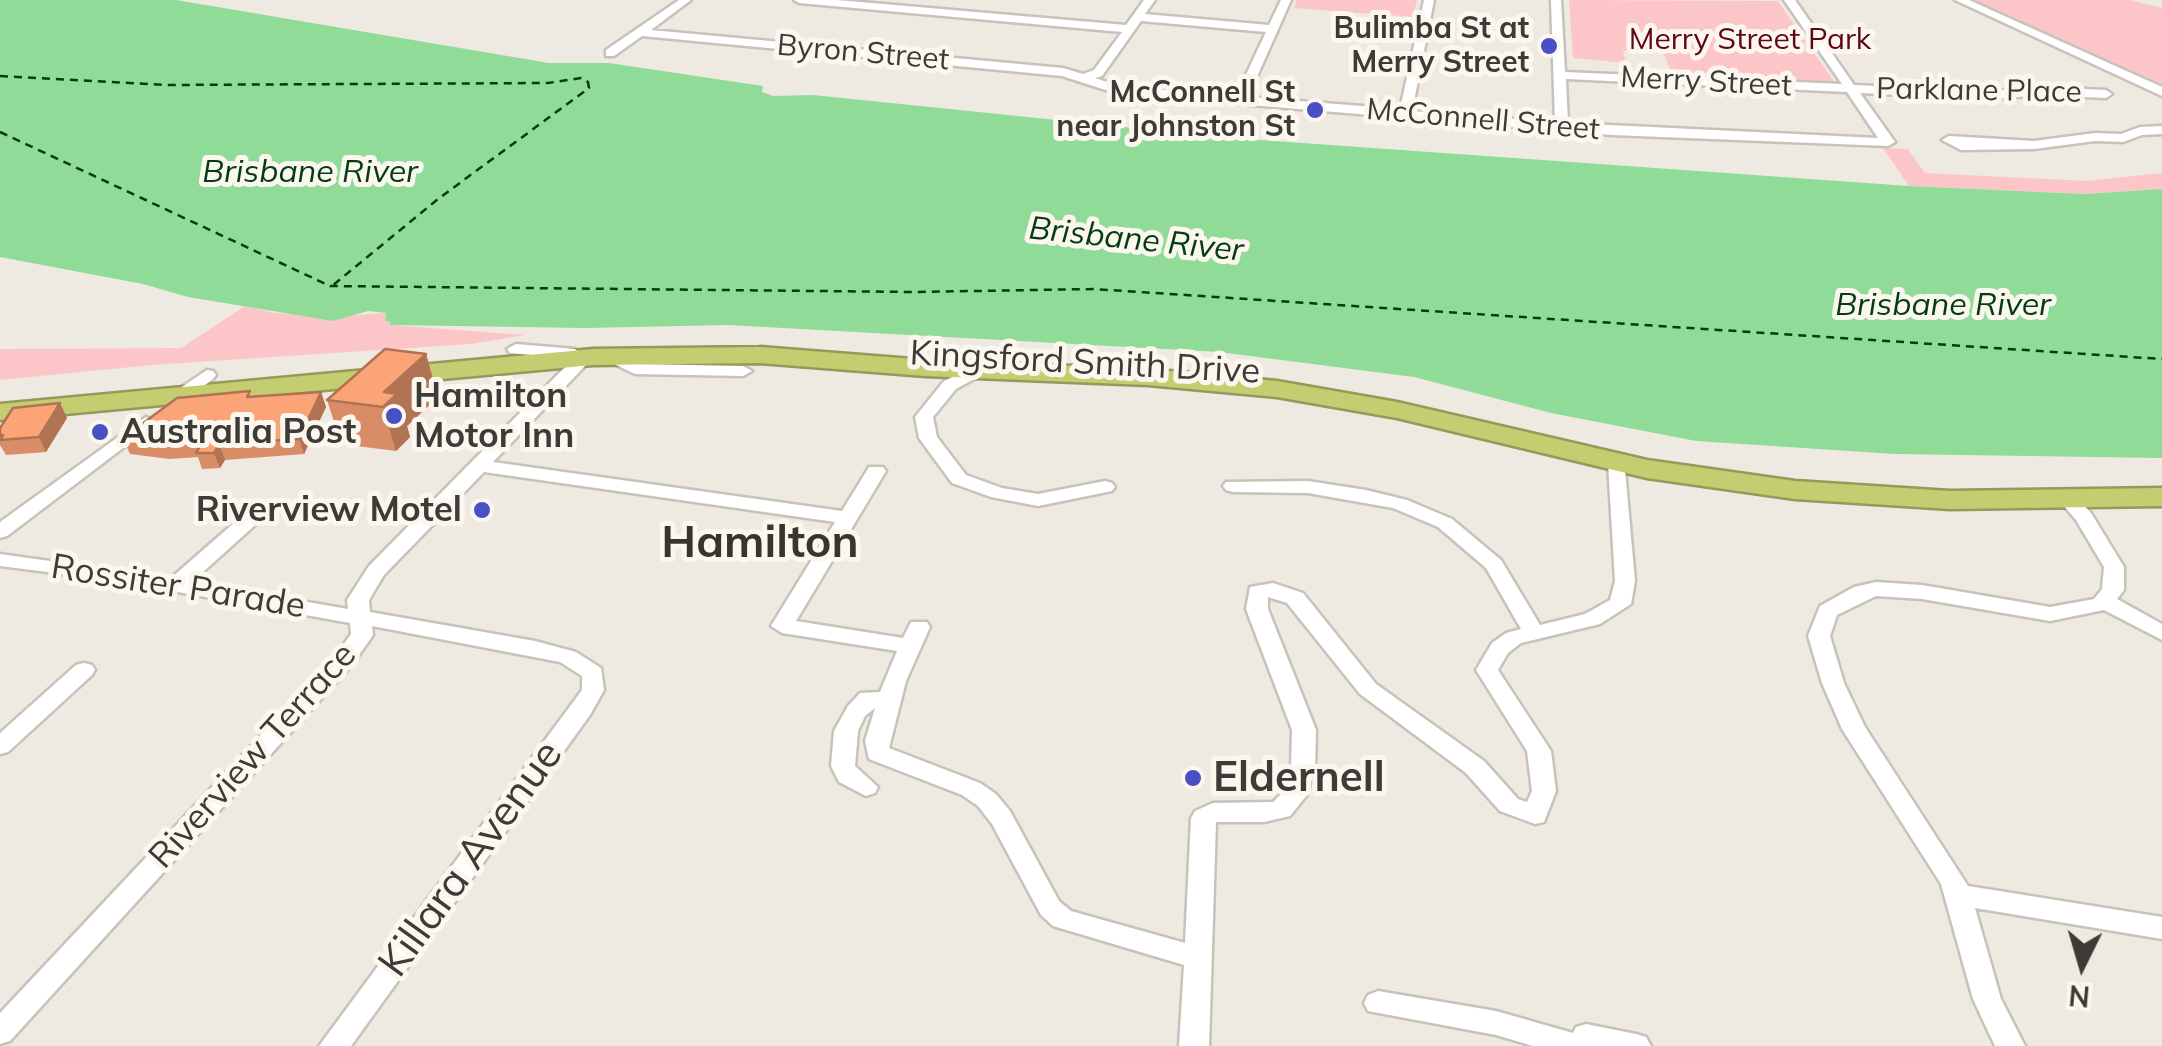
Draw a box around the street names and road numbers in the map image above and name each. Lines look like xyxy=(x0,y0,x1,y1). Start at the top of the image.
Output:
street label: Byron Street xyxy=(775,28,951,78)
street label: Merry Street xyxy=(1619,60,1793,104)
street label: Parklane Place xyxy=(1876,71,2082,111)
street label: McConnell Street xyxy=(1365,92,1601,148)
street label: Kingsford Smith Drive xyxy=(909,333,1261,393)
street label: Rossiter Parade xyxy=(48,546,308,628)
street label: Riverview Terrace xyxy=(141,635,365,877)
street label: Killara Avenue xyxy=(369,731,573,987)

